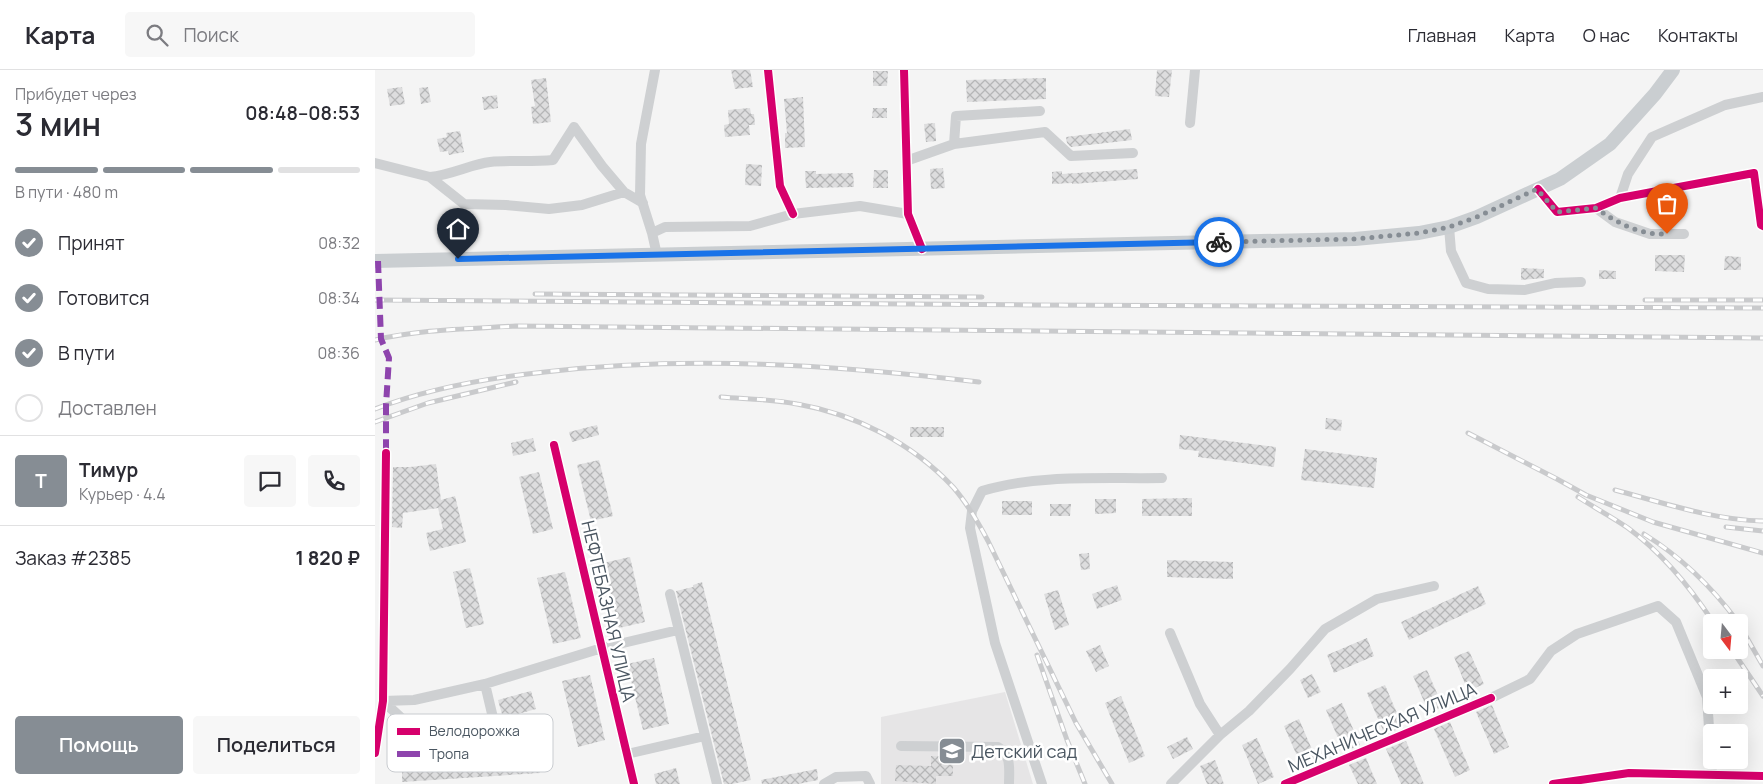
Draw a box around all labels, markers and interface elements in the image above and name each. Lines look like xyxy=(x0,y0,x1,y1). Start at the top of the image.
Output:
search box xyxy=(125,12,475,57)
text: Карта xyxy=(25,18,95,51)
icon: search xyxy=(143,21,171,49)
text: Поиск xyxy=(183,22,239,48)
text: Главная xyxy=(1408,23,1477,47)
text: Карта xyxy=(1505,23,1555,47)
text: О нас xyxy=(1583,23,1630,47)
text: Контакты xyxy=(1658,23,1738,47)
text: Прибудет через xyxy=(15,83,137,105)
text: 08:48–08:53 xyxy=(245,100,360,126)
text: 3 мин xyxy=(15,102,101,146)
text: В пути · 480 m xyxy=(15,181,118,203)
pin xyxy=(1646,183,1688,234)
icon: bag xyxy=(1653,190,1681,218)
pin xyxy=(437,208,479,259)
icon: home xyxy=(444,215,472,243)
courier xyxy=(1194,217,1244,267)
icon: bike xyxy=(1205,228,1233,256)
icon: check xyxy=(15,229,43,257)
text: Принят xyxy=(58,230,125,256)
text: 08:32 xyxy=(318,232,360,254)
icon: check xyxy=(15,284,43,312)
text: Готовится xyxy=(58,285,150,311)
text: 08:34 xyxy=(318,287,360,309)
icon: check xyxy=(15,339,43,367)
text: В пути xyxy=(58,340,115,366)
text: 08:36 xyxy=(317,342,360,364)
text: Доставлен xyxy=(58,395,157,421)
button: chat xyxy=(244,455,296,507)
button: phone xyxy=(308,455,360,507)
text: Тимур xyxy=(79,457,138,483)
text: Т xyxy=(35,468,47,494)
text: Курьер · 4.4 xyxy=(79,483,166,505)
street label: НЕФТЕБАЗНАЯ УЛИЦА xyxy=(576,518,642,705)
text: Заказ #2385 xyxy=(15,545,131,571)
text: 1 820 ₽ xyxy=(296,545,360,571)
north arrow xyxy=(1703,614,1747,659)
map controls xyxy=(1703,614,1748,769)
button: + xyxy=(1703,669,1748,714)
street label: МЕХАНИЧЕСКАЯ УЛИЦА xyxy=(1284,676,1481,778)
legend xyxy=(387,714,553,772)
button: Помощь xyxy=(15,716,183,774)
button: Поделиться xyxy=(193,716,360,774)
text: Велодорожка xyxy=(429,721,520,740)
button: − xyxy=(1703,724,1748,769)
school or university icon: Детский сад xyxy=(937,736,967,766)
place label: Детский сад xyxy=(971,739,1077,763)
text: Тропа xyxy=(429,744,469,763)

